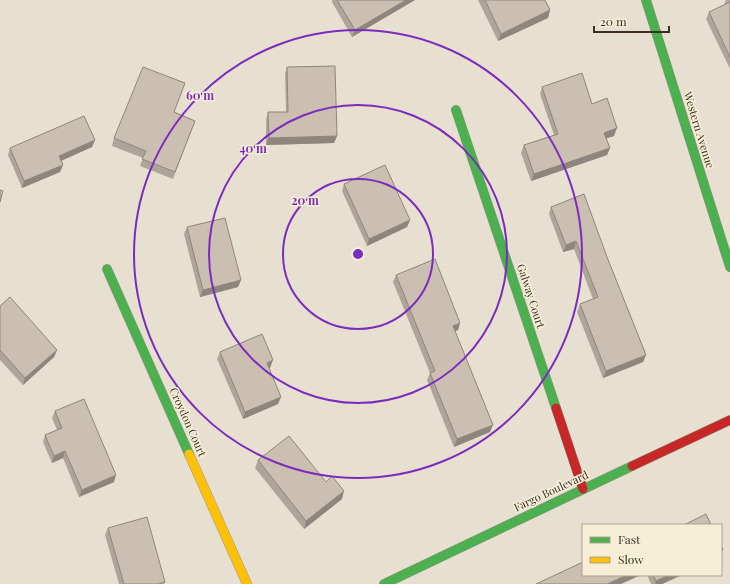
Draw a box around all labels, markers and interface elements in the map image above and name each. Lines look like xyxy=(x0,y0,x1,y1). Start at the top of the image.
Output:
scale bar xyxy=(594,8,669,34)
text: 20 m xyxy=(600,13,627,29)
text: 60 m xyxy=(186,87,214,103)
street label: Western Avenue xyxy=(680,89,718,170)
text: 40 m xyxy=(239,140,267,156)
text: 20 m xyxy=(291,192,319,208)
centre of rings xyxy=(351,247,365,261)
street label: Galway Court xyxy=(514,262,549,330)
street label: Croydon Court xyxy=(167,385,210,459)
street label: Fargo Boulevard xyxy=(511,466,591,514)
legend xyxy=(582,524,722,576)
text: Fast xyxy=(618,531,641,547)
text: Slow xyxy=(618,551,644,567)

